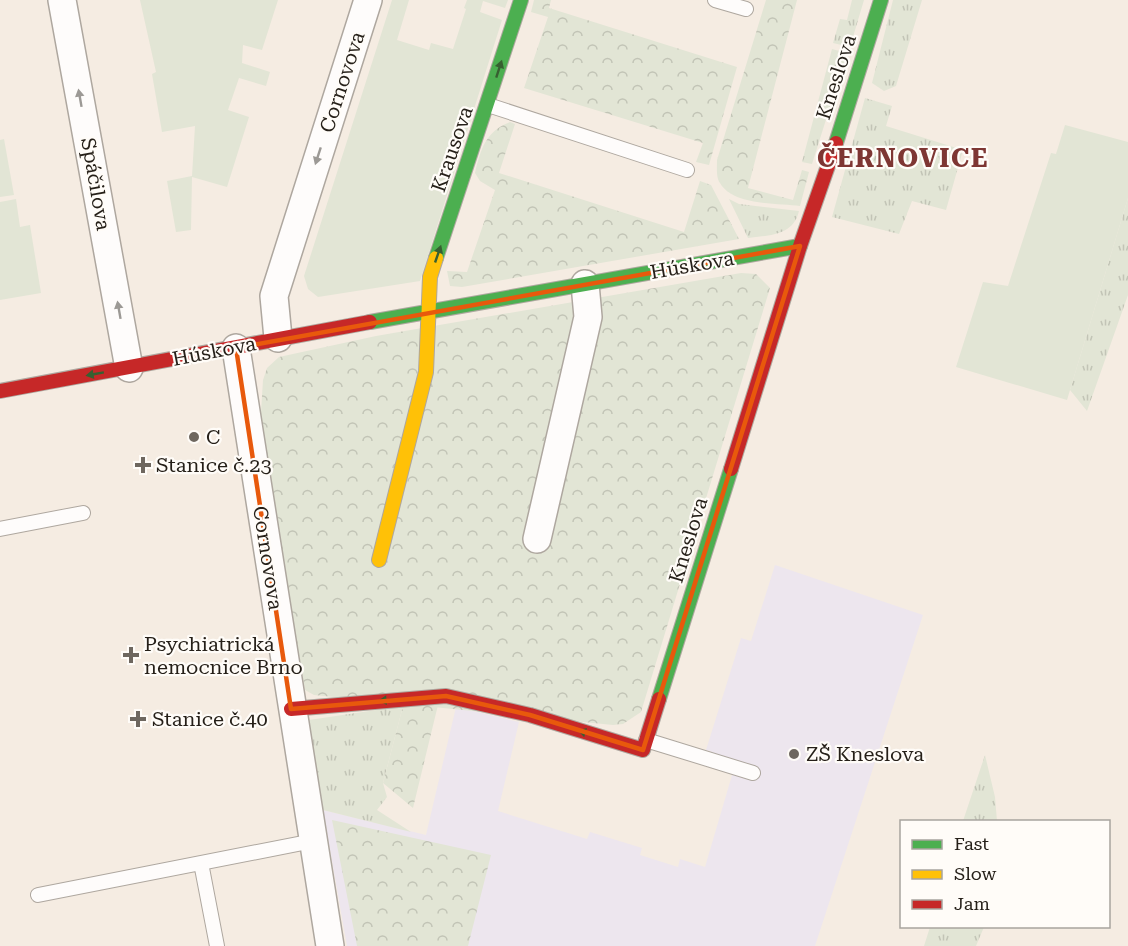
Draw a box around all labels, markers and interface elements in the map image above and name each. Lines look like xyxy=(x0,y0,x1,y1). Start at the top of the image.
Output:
street label: Cornovova xyxy=(314,28,370,136)
street label: Kneslova xyxy=(811,31,861,123)
one-way arrow xyxy=(495,60,504,78)
one-way arrow xyxy=(75,88,84,107)
street label: Krausova xyxy=(426,103,478,195)
street label: Spáčilova xyxy=(76,136,116,232)
district label: ČERNOVICE xyxy=(817,142,989,173)
one-way arrow xyxy=(313,147,323,165)
one-way arrow xyxy=(433,245,443,263)
street label: Húskova xyxy=(648,246,736,284)
one-way arrow xyxy=(114,301,123,320)
street label: Húskova xyxy=(170,331,258,371)
one-way arrow xyxy=(86,370,105,379)
place label: C xyxy=(206,425,220,449)
marker: C xyxy=(187,430,201,444)
place label: Stanice č.23 xyxy=(156,453,272,477)
marker: Stanice č.23 xyxy=(134,456,152,474)
street label: Kneslova xyxy=(664,494,712,586)
street label: Cornovova xyxy=(248,504,288,612)
place label: Psychiatrická nemocnice Brno xyxy=(144,632,303,679)
marker: Psychiatrická nemocnice Brno xyxy=(122,646,140,664)
one-way arrow xyxy=(378,696,397,705)
place label: Stanice č.40 xyxy=(152,707,268,731)
marker: Stanice č.40 xyxy=(129,710,147,728)
one-way arrow xyxy=(578,728,596,737)
place label: ZŠ Kneslova xyxy=(806,742,924,766)
marker: ZŠ Kneslova xyxy=(787,747,801,761)
legend xyxy=(900,820,1110,928)
text: Fast xyxy=(954,833,989,854)
text: Slow xyxy=(954,863,996,884)
text: Jam xyxy=(954,893,990,914)

